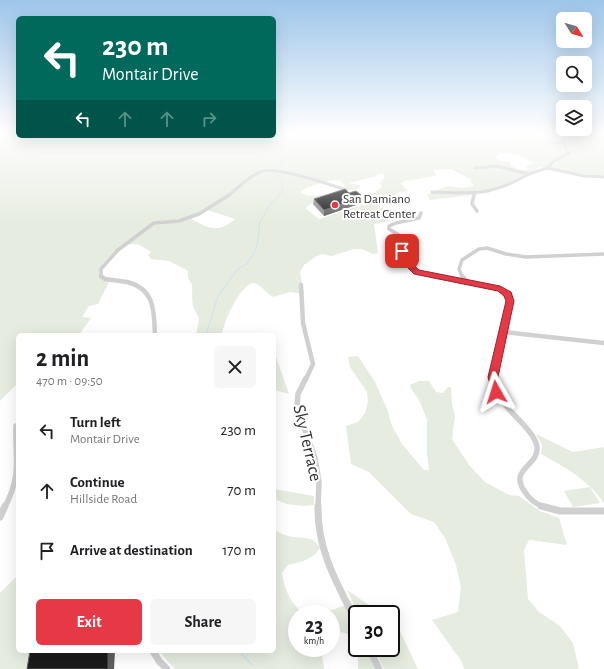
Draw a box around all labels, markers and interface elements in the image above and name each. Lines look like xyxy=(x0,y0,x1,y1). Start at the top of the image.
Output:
north arrow xyxy=(556,12,592,48)
map controls xyxy=(556,12,592,136)
icon: left xyxy=(36,32,88,84)
text: 230 m xyxy=(102,33,169,61)
button: search xyxy=(556,56,592,92)
text: Montair Drive xyxy=(102,66,198,84)
button: layers xyxy=(556,100,592,136)
icon: left xyxy=(72,108,94,130)
icon: ahead xyxy=(114,108,136,130)
icon: ahead xyxy=(156,108,178,130)
icon: right xyxy=(198,108,220,130)
place label: San Damiano Retreat Center xyxy=(343,193,417,221)
marker: San Damiano Retreat Center xyxy=(330,200,340,210)
pin xyxy=(385,234,419,268)
icon: arrive xyxy=(391,240,413,262)
button: close xyxy=(214,346,256,388)
text: 2 min xyxy=(36,347,89,371)
position arrow xyxy=(475,371,517,413)
text: 470 m · 09:50 xyxy=(36,375,103,388)
street label: Sky Terrace xyxy=(289,403,325,483)
text: Turn left xyxy=(70,415,121,430)
icon: left xyxy=(36,420,58,442)
text: 230 m xyxy=(221,423,256,438)
text: Montair Drive xyxy=(70,433,140,446)
text: Continue xyxy=(70,475,125,490)
icon: ahead xyxy=(36,480,58,502)
text: 70 m xyxy=(227,483,256,498)
text: Hillside Road xyxy=(70,493,137,506)
icon: arrive xyxy=(36,540,58,562)
text: Arrive at destination xyxy=(70,543,193,558)
text: 170 m xyxy=(222,543,256,558)
button: Exit xyxy=(36,599,142,645)
button: Share xyxy=(150,599,256,645)
speed limit sign: 30 xyxy=(348,605,400,657)
text: 23 xyxy=(305,616,323,636)
text: km/h xyxy=(304,636,324,646)

